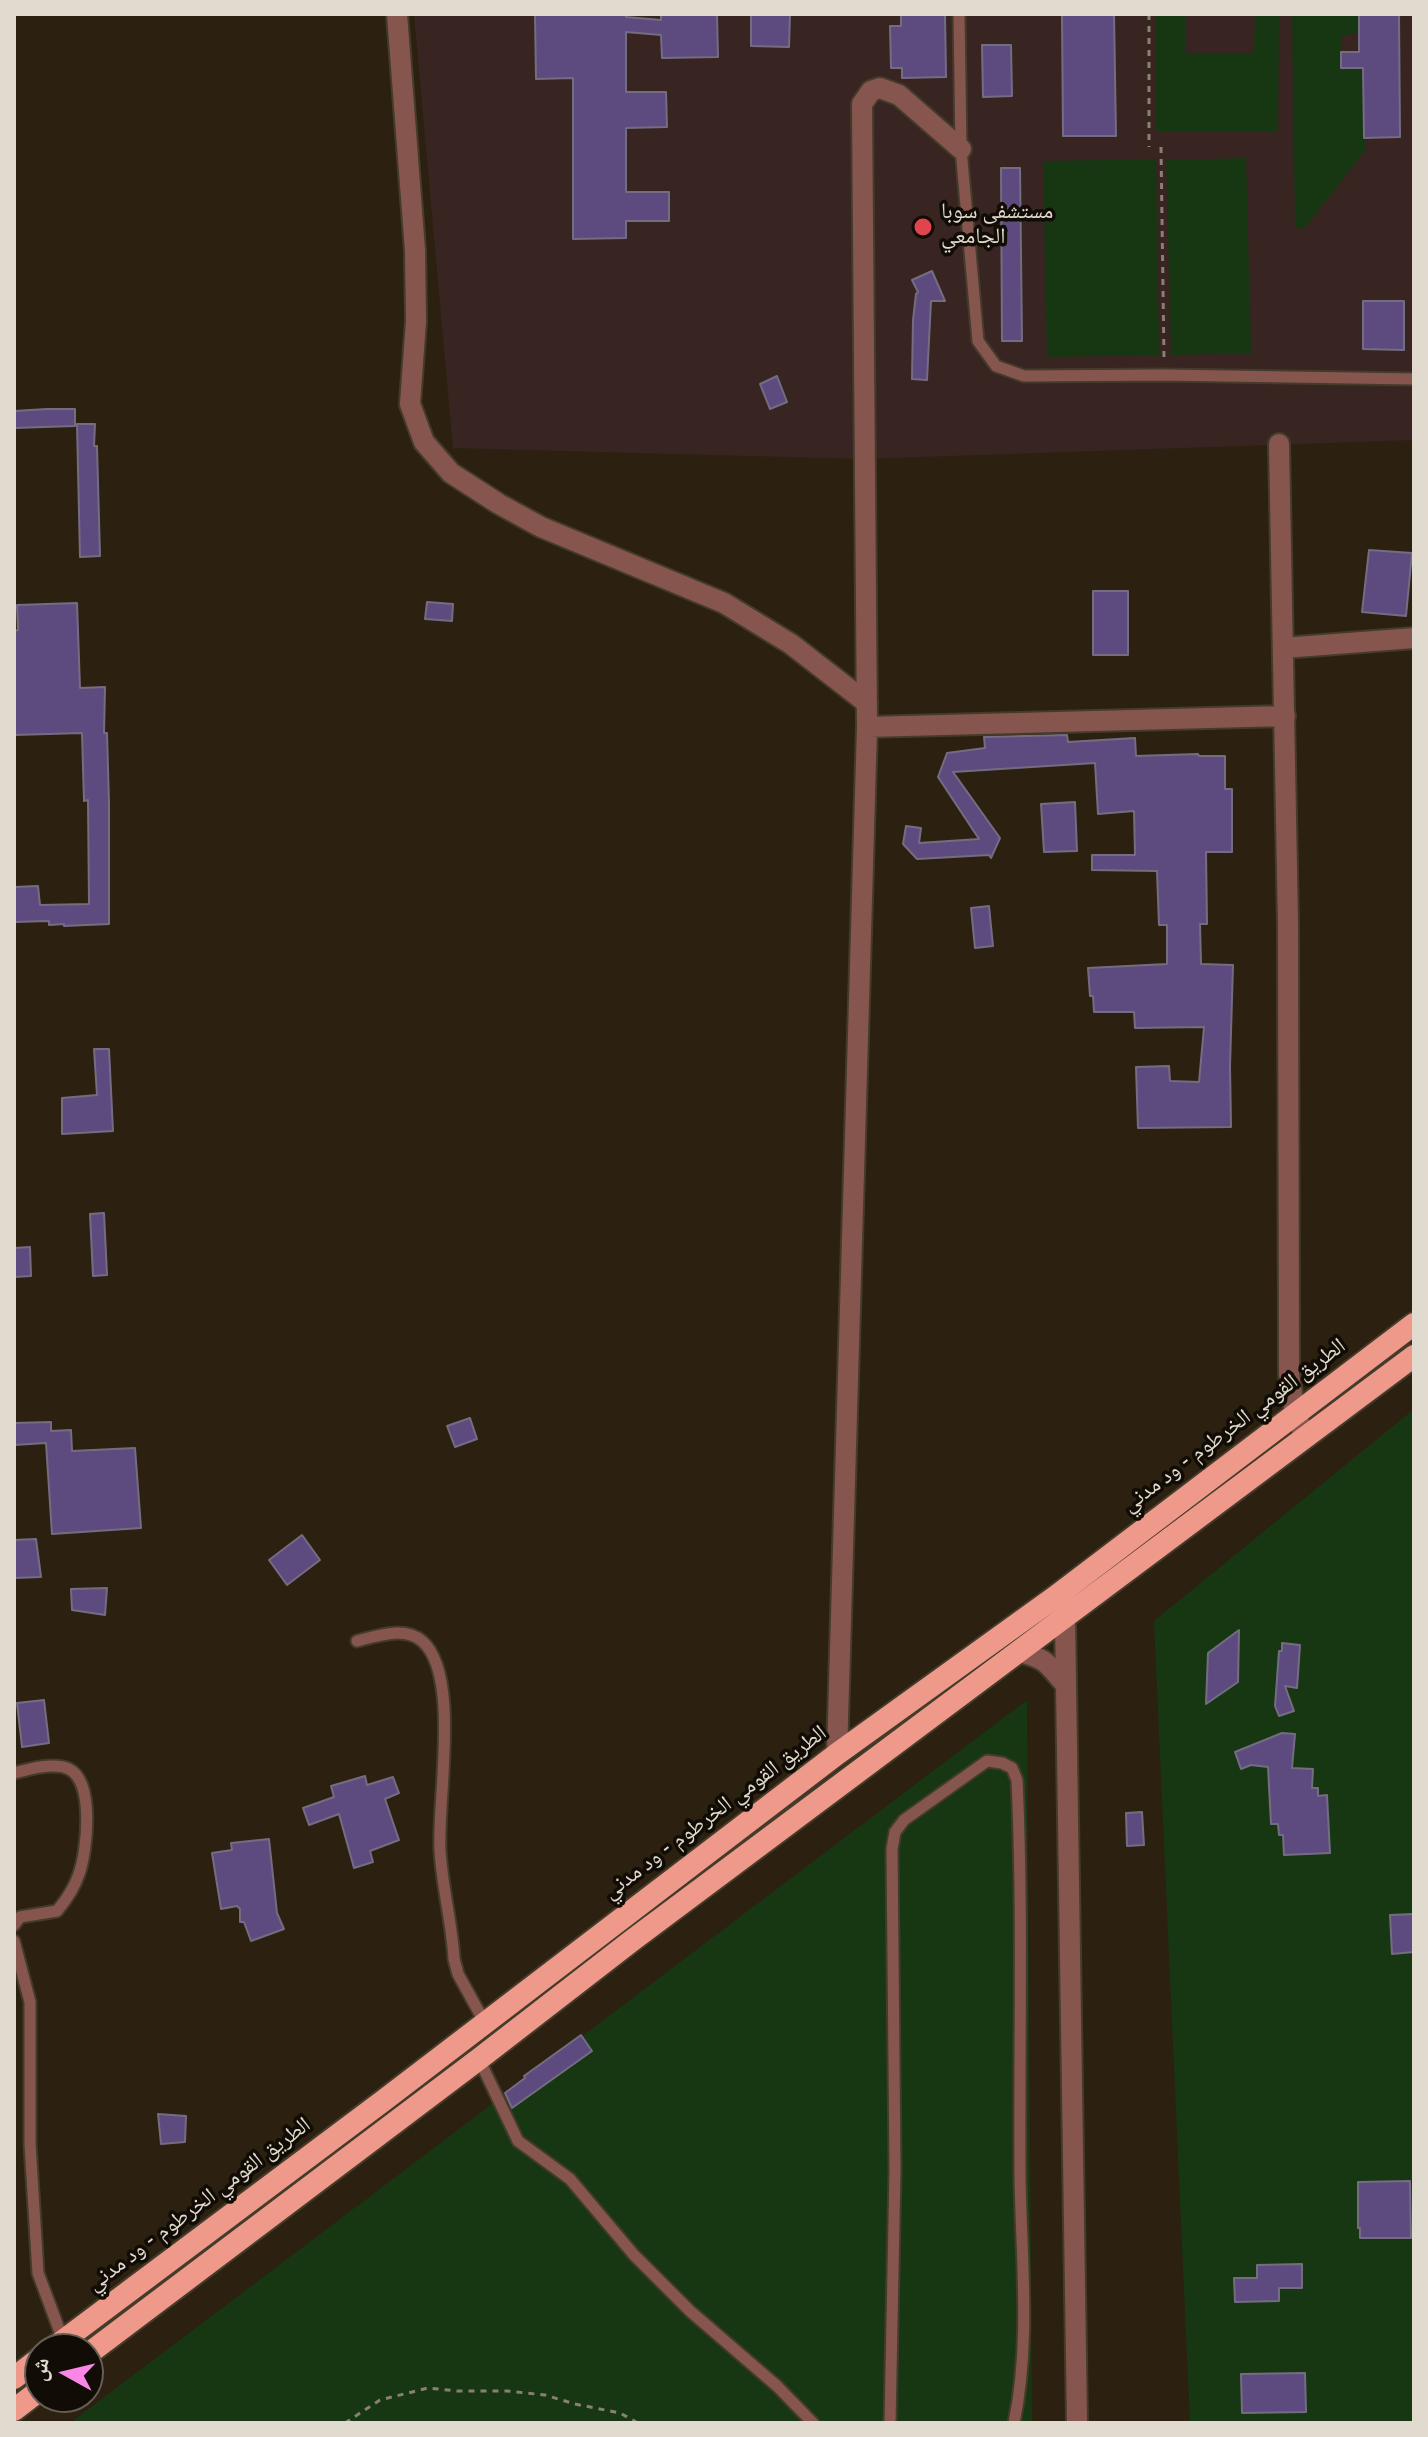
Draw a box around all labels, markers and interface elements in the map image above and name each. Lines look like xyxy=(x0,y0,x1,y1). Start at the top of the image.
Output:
place label: مستشفى سوبا الجامعي xyxy=(941,201,1053,252)
marker: مستشفى سوبا الجامعي xyxy=(912,216,934,238)
street label: الطريق القومي الخرطوم - ود مدني xyxy=(1118,1334,1352,1520)
street label: الطريق القومي الخرطوم - ود مدني xyxy=(599,1721,833,1907)
street label: الطريق القومي الخرطوم - ود مدني xyxy=(83,2113,317,2299)
north arrow xyxy=(24,2333,104,2413)
text: ش xyxy=(27,2356,57,2383)

